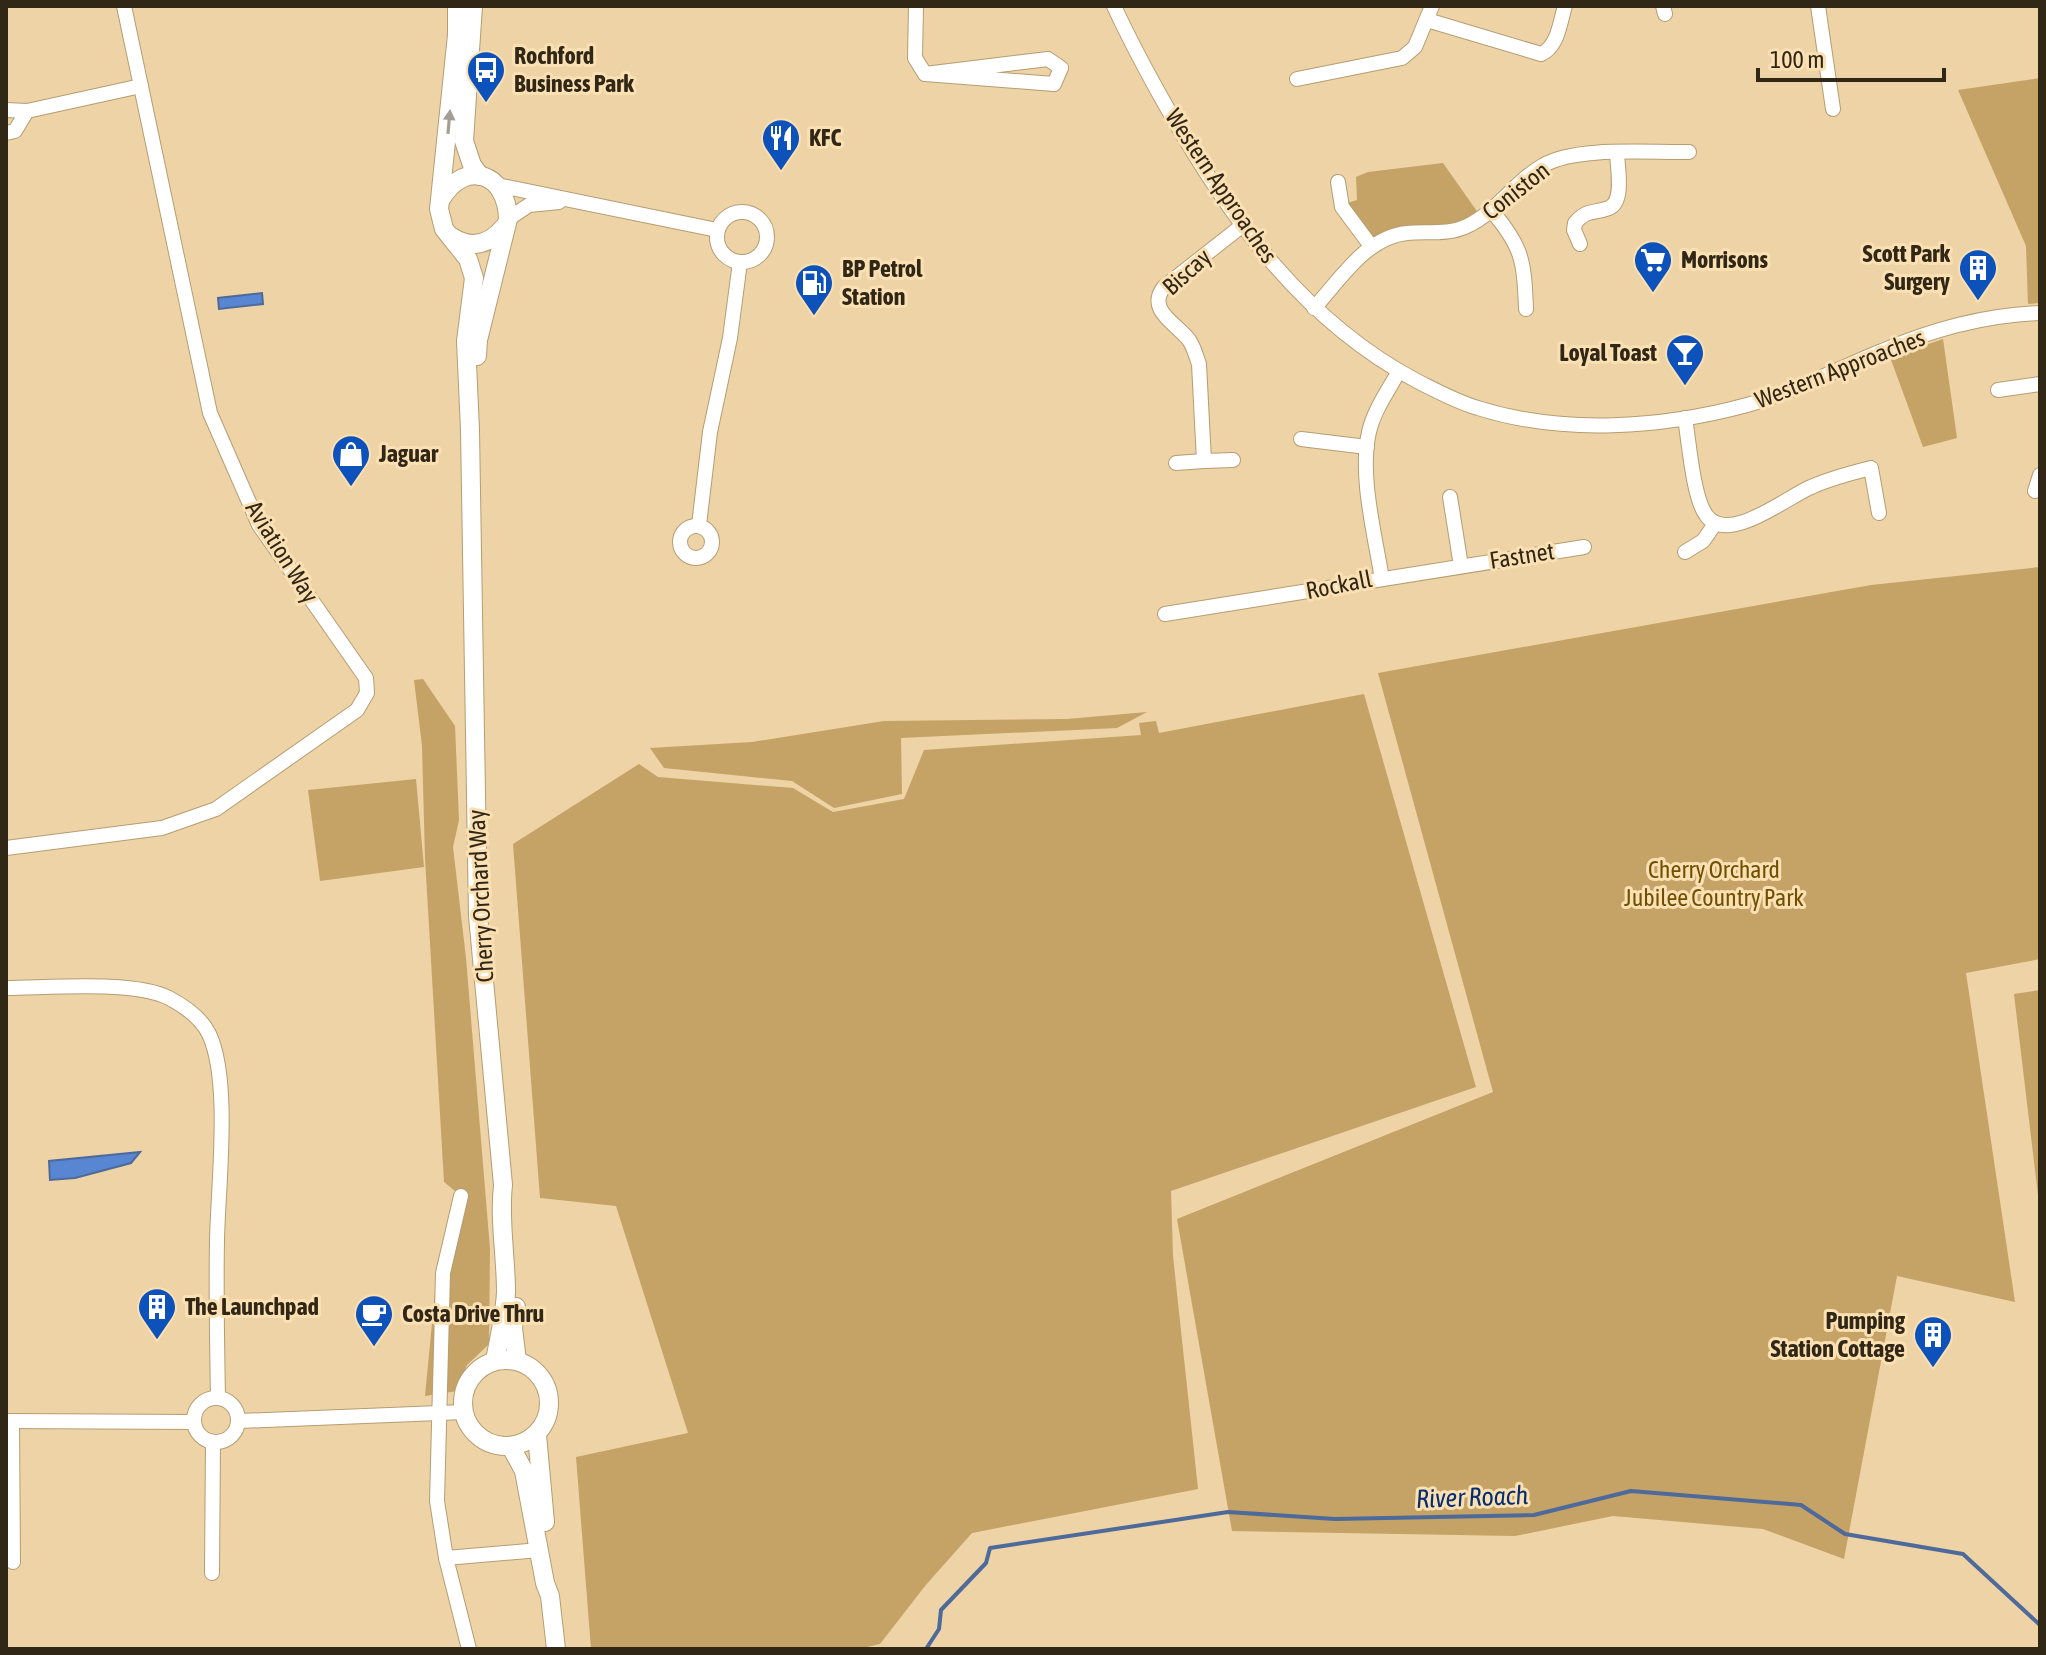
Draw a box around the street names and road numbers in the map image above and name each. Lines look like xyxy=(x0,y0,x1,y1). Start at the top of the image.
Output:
street label: Western Approaches xyxy=(1160,104,1283,268)
street label: Coniston xyxy=(1477,156,1554,225)
street label: Biscay xyxy=(1157,243,1216,300)
street label: Western Approaches xyxy=(1751,324,1928,413)
street label: Aviation Way xyxy=(241,496,324,608)
street label: Fastnet xyxy=(1488,537,1556,574)
street label: Rockall xyxy=(1304,565,1375,604)
street label: Cherry Orchard Way xyxy=(462,809,499,983)

